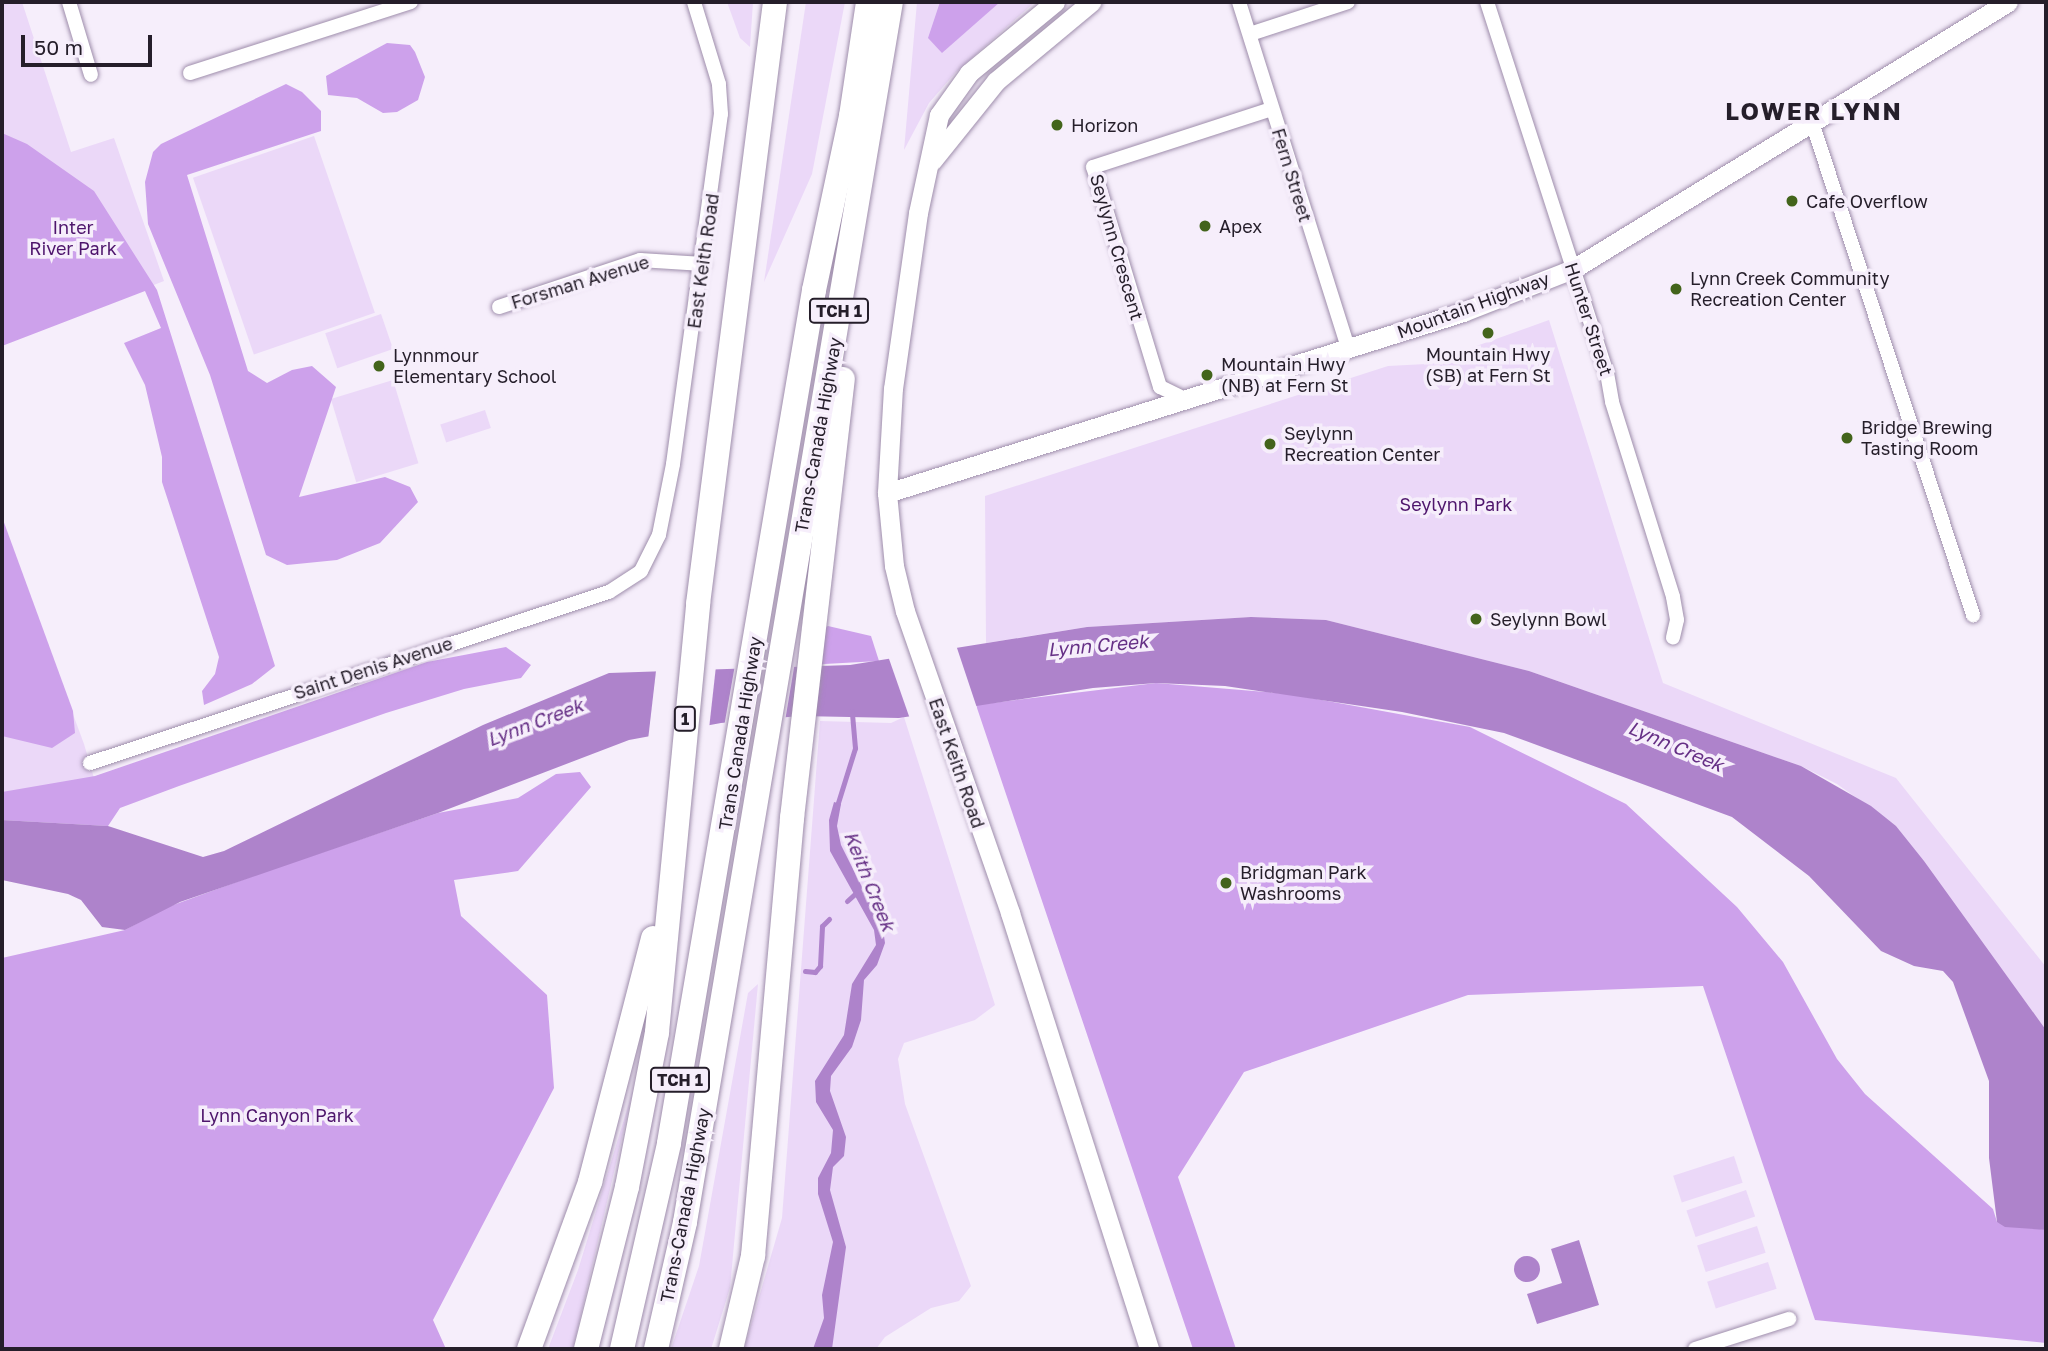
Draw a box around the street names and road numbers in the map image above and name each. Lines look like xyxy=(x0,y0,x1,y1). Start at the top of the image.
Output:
street label: Fern Street xyxy=(1268,126,1316,224)
street label: Seylynn Crescent xyxy=(1086,171,1148,323)
street label: East Keith Road xyxy=(683,192,723,330)
street label: Forsman Avenue xyxy=(508,251,652,313)
street label: Hunter Street xyxy=(1561,260,1617,378)
street label: Mountain Highway xyxy=(1394,267,1552,343)
road number: TCH 1 xyxy=(808,298,870,324)
street label: Trans-Canada Highway xyxy=(790,336,846,534)
street label: Saint Denis Avenue xyxy=(291,632,455,704)
street label: Trans Canada Highway xyxy=(714,635,766,831)
street label: East Keith Road xyxy=(925,695,989,831)
road number: 1 xyxy=(673,706,697,732)
road number: TCH 1 xyxy=(648,1068,712,1092)
street label: Trans-Canada Highway xyxy=(656,1106,714,1304)

